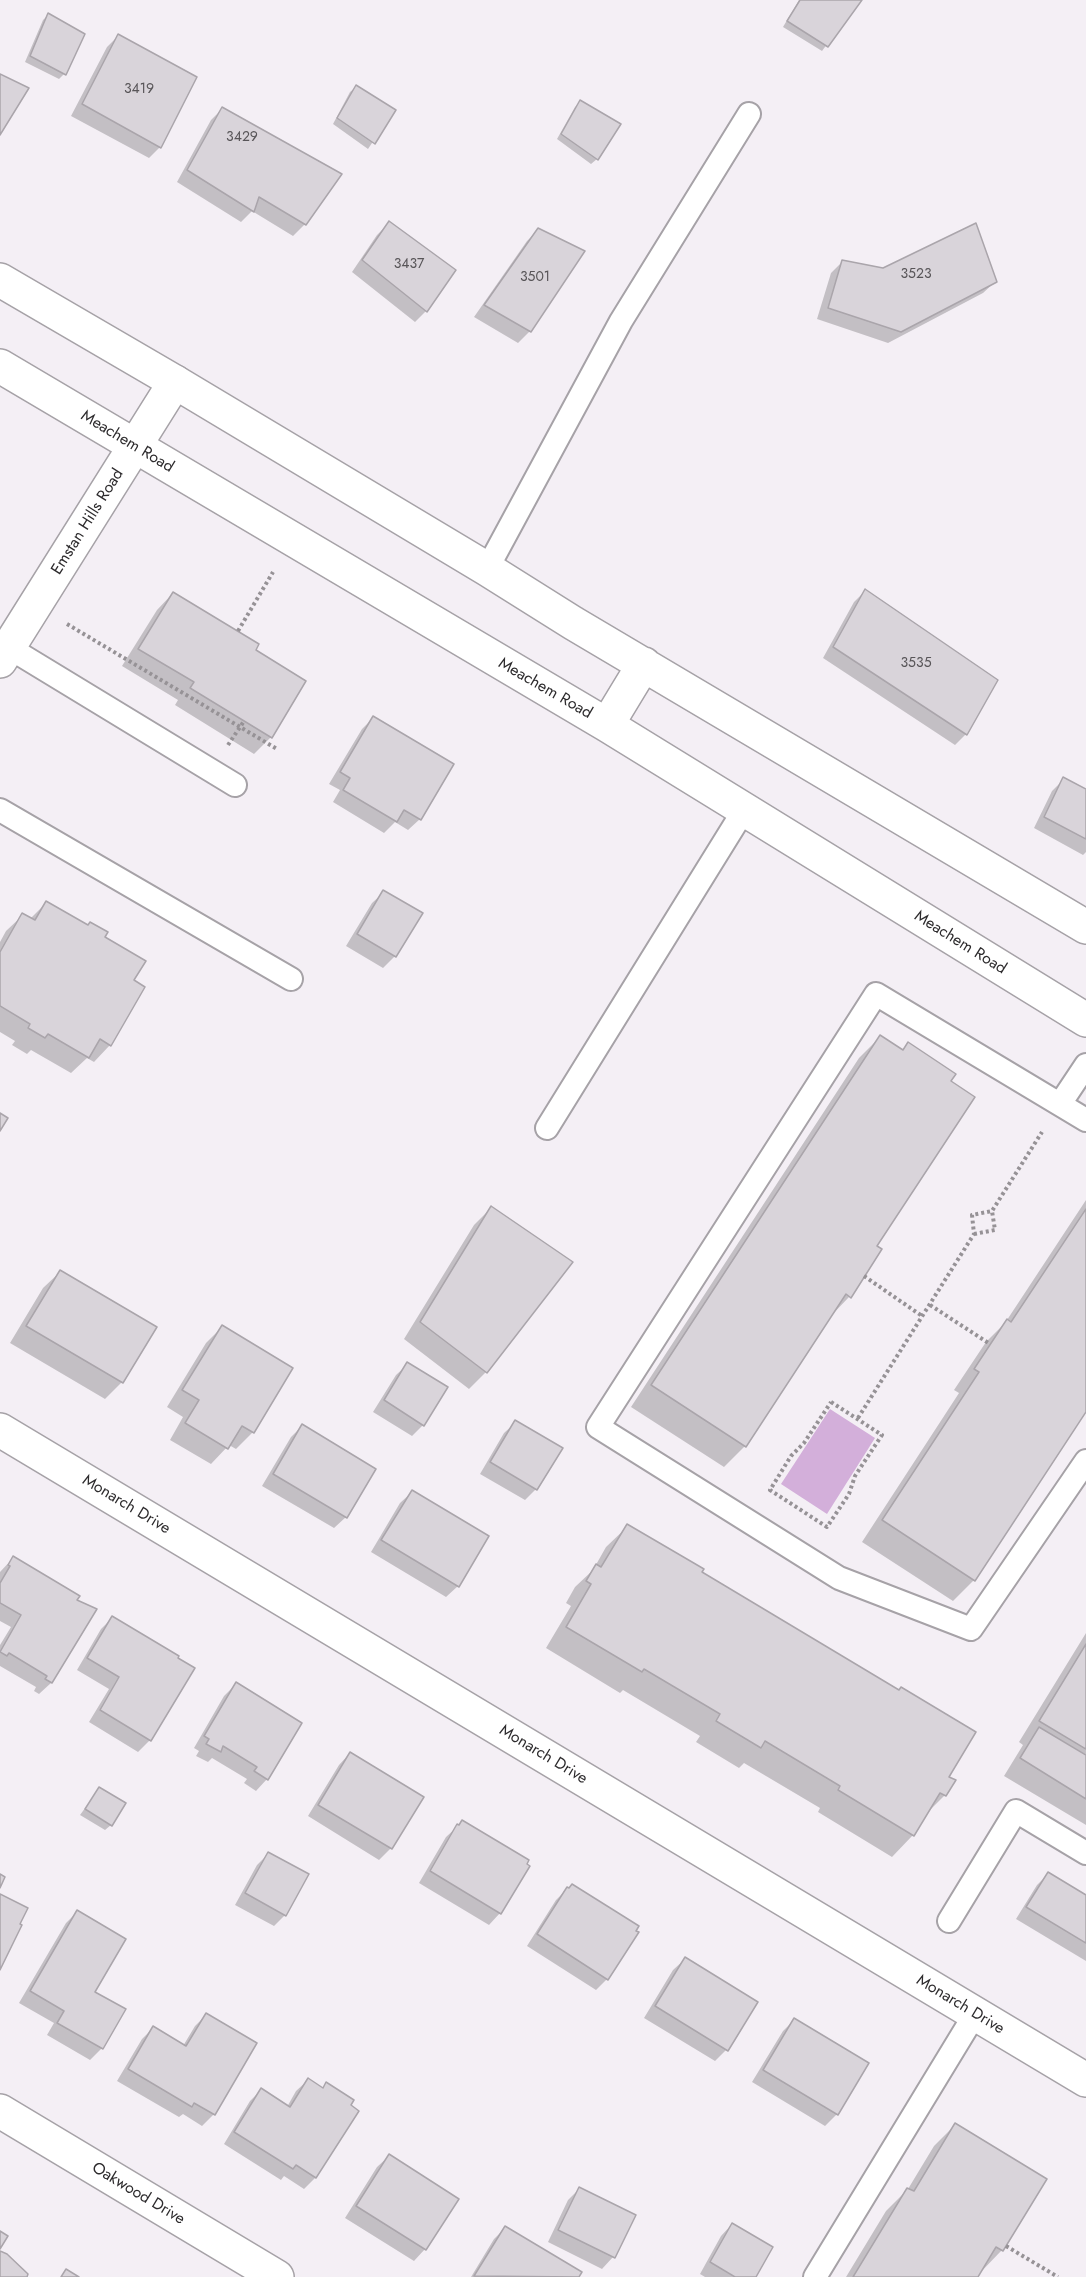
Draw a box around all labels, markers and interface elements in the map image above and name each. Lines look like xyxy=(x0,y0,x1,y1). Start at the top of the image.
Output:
house number: 3419 xyxy=(124,82,154,98)
house number: 3429 xyxy=(226,130,258,146)
house number: 3437 xyxy=(394,257,424,273)
house number: 3523 xyxy=(900,267,932,283)
house number: 3501 xyxy=(520,270,550,286)
street label: Meachem Road xyxy=(77,407,177,477)
street label: Emstan Hills Road xyxy=(48,466,128,578)
street label: Meachem Road xyxy=(495,654,595,724)
house number: 3535 xyxy=(900,656,932,672)
street label: Meachem Road xyxy=(910,907,1010,979)
street label: Monarch Drive xyxy=(78,1471,174,1539)
street label: Monarch Drive xyxy=(495,1721,591,1789)
street label: Monarch Drive xyxy=(912,1971,1008,2039)
street label: Oakwood Drive xyxy=(88,2159,188,2229)

